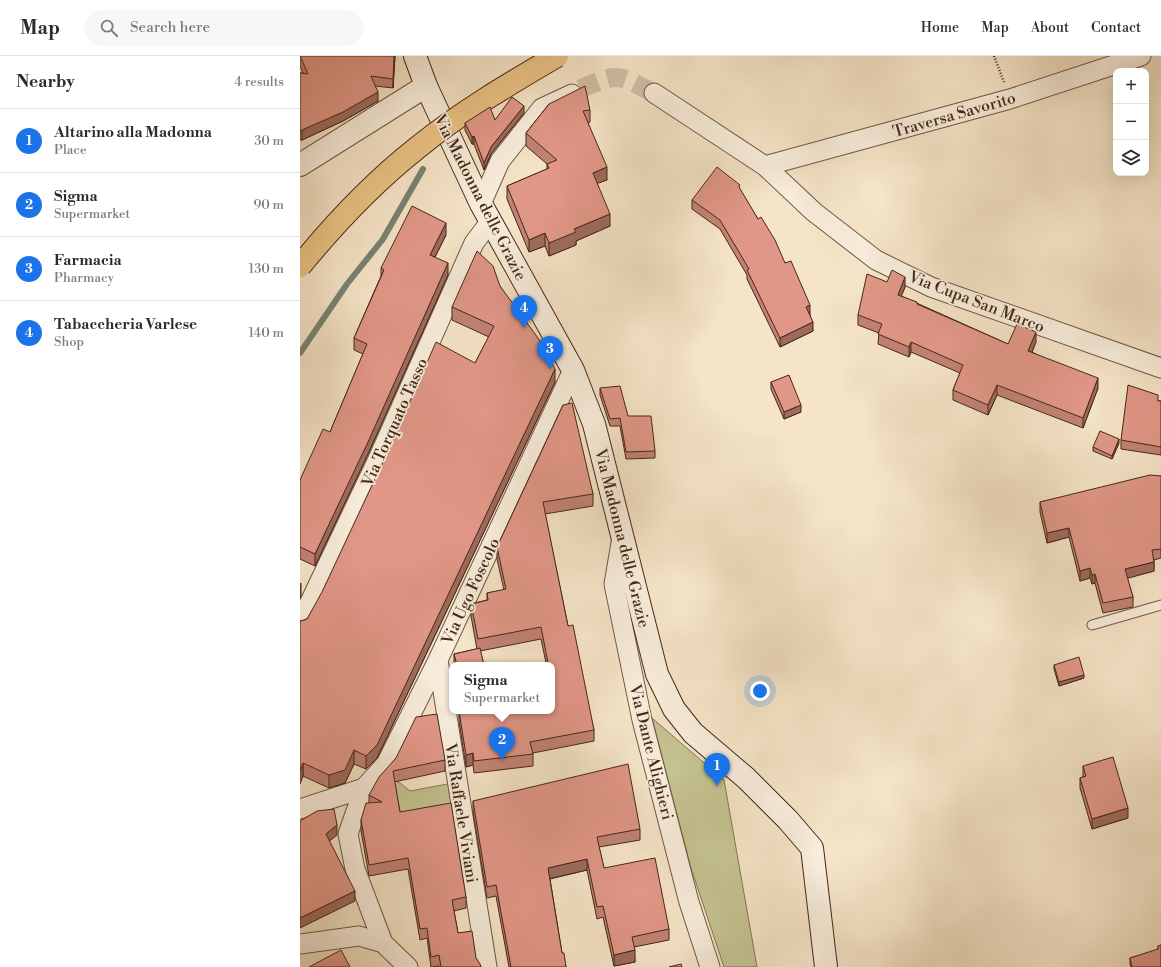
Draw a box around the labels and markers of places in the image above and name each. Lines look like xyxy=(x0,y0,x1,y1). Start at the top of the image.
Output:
pin: 4 xyxy=(511,295,537,328)
pin: 3 xyxy=(537,336,563,369)
pin: 2 xyxy=(489,727,515,760)
pin: 1 xyxy=(704,753,730,786)

